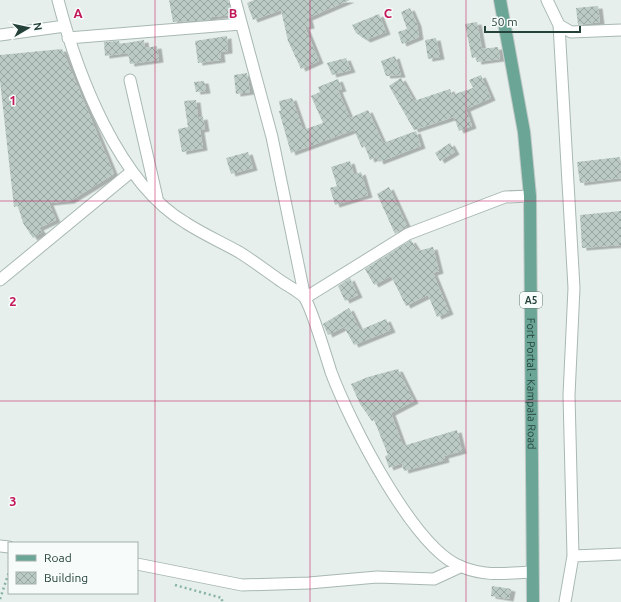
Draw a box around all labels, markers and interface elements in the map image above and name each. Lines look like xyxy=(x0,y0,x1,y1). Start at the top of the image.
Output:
text: A xyxy=(73,6,83,20)
text: B xyxy=(229,6,238,20)
text: C xyxy=(384,6,393,20)
north arrow xyxy=(8,8,48,48)
scale bar xyxy=(485,8,580,34)
text: 50 m xyxy=(491,15,518,28)
text: N xyxy=(31,21,44,31)
text: 1 xyxy=(9,93,17,107)
road number: A5 xyxy=(520,292,542,308)
text: 2 xyxy=(9,294,17,308)
street label: Fort Portal - Kampala Road xyxy=(525,318,538,450)
text: 3 xyxy=(9,494,17,508)
legend xyxy=(8,542,138,594)
text: Road xyxy=(44,551,72,564)
text: Building xyxy=(44,571,88,584)

